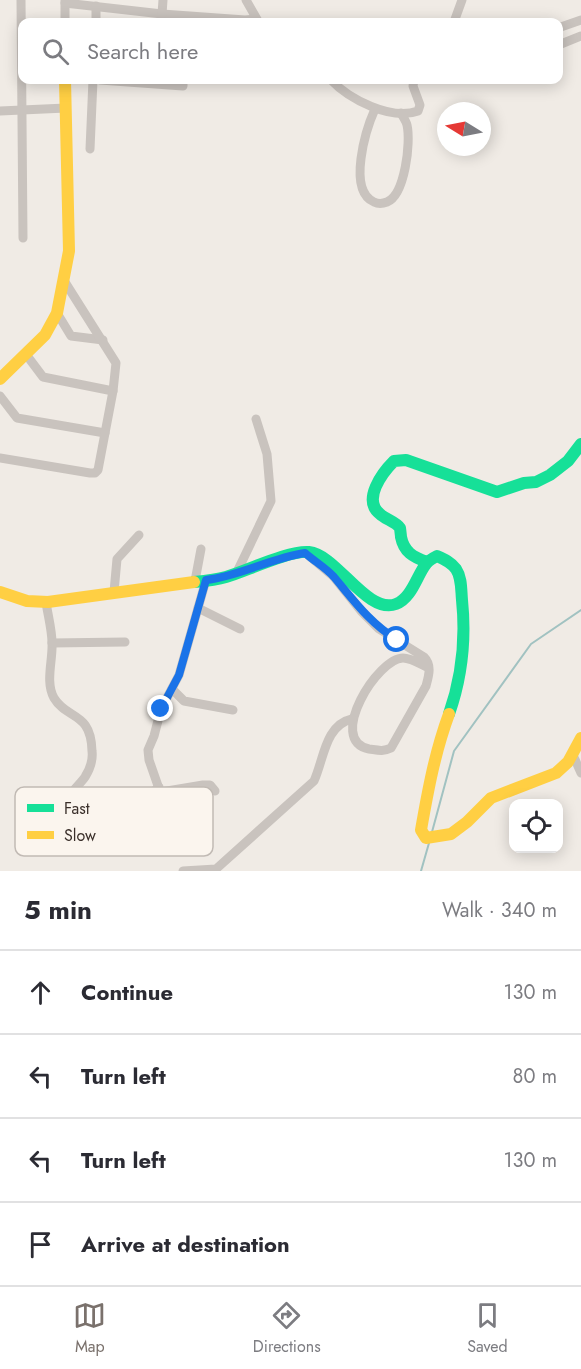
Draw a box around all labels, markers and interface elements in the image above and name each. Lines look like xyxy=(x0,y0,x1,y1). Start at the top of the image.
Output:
search box xyxy=(18,18,563,84)
icon: search xyxy=(39,35,72,68)
text: Search here xyxy=(87,35,198,67)
north arrow xyxy=(437,102,491,156)
route start xyxy=(383,626,409,652)
route end xyxy=(147,695,173,721)
legend xyxy=(15,787,213,856)
text: Fast xyxy=(64,797,90,820)
map controls xyxy=(509,799,563,853)
button: locate xyxy=(509,799,563,853)
text: Slow xyxy=(64,824,96,847)
text: 5 min xyxy=(24,891,92,929)
text: Walk · 340 m xyxy=(442,896,557,925)
icon: ahead xyxy=(24,976,57,1009)
text: Continue xyxy=(81,976,173,1008)
text: 130 m xyxy=(503,978,557,1007)
icon: left xyxy=(24,1060,57,1093)
text: Turn left xyxy=(81,1060,166,1092)
text: 80 m xyxy=(512,1062,557,1091)
icon: left xyxy=(24,1144,57,1177)
text: Turn left xyxy=(81,1144,166,1176)
text: 130 m xyxy=(503,1146,557,1175)
icon: arrive xyxy=(24,1228,57,1261)
text: Arrive at destination xyxy=(81,1228,290,1260)
tab: Map xyxy=(73,1299,106,1358)
tab: Directions xyxy=(253,1299,321,1358)
tab: Saved xyxy=(467,1299,508,1358)

